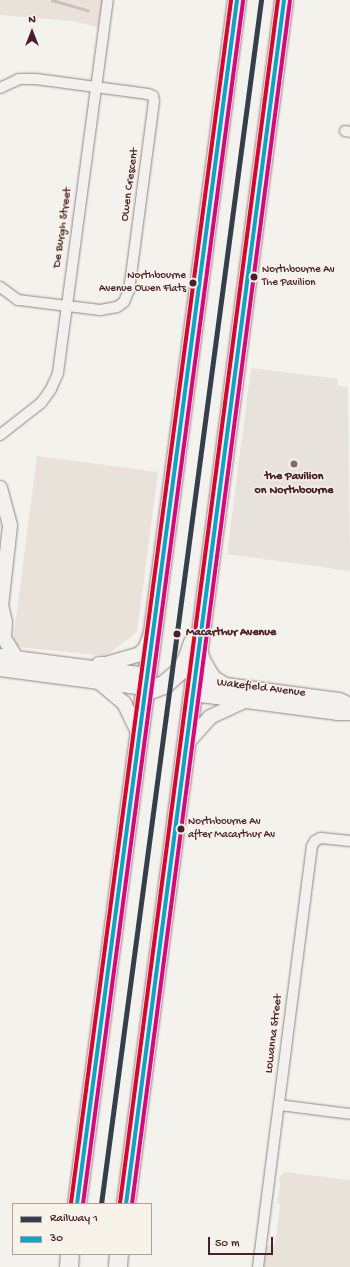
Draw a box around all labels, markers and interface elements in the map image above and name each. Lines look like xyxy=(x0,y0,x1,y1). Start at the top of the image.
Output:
north arrow xyxy=(12,12,52,52)
text: N xyxy=(28,14,36,26)
street label: Owen Crescent xyxy=(119,148,143,222)
street label: De Burgh Street xyxy=(51,187,77,269)
place label: Northbourne Av The Pavilion xyxy=(262,264,335,290)
place label: Northbourne Avenue Owen Flats xyxy=(99,270,186,296)
marker: Northbourne Av The Pavilion xyxy=(249,272,259,282)
marker: Northbourne Avenue Owen Flats xyxy=(188,278,198,288)
marker: the Pavilion on Northbourne xyxy=(289,459,299,469)
place label: the Pavilion on Northbourne xyxy=(255,471,333,499)
marker: Macarthur Avenue xyxy=(170,627,184,641)
place label: Macarthur Avenue xyxy=(186,627,276,641)
street label: Wakefield Avenue xyxy=(216,676,306,702)
place label: Northbourne Av after Macarthur Av xyxy=(188,816,275,842)
marker: Northbourne Av after Macarthur Av xyxy=(176,824,186,834)
street label: Lowanna Street xyxy=(263,994,287,1074)
legend xyxy=(12,1203,152,1255)
text: Railway 1 xyxy=(50,1212,98,1226)
scale bar xyxy=(210,1229,275,1255)
text: 30 xyxy=(50,1232,63,1246)
text: 50 m xyxy=(215,1237,240,1251)

